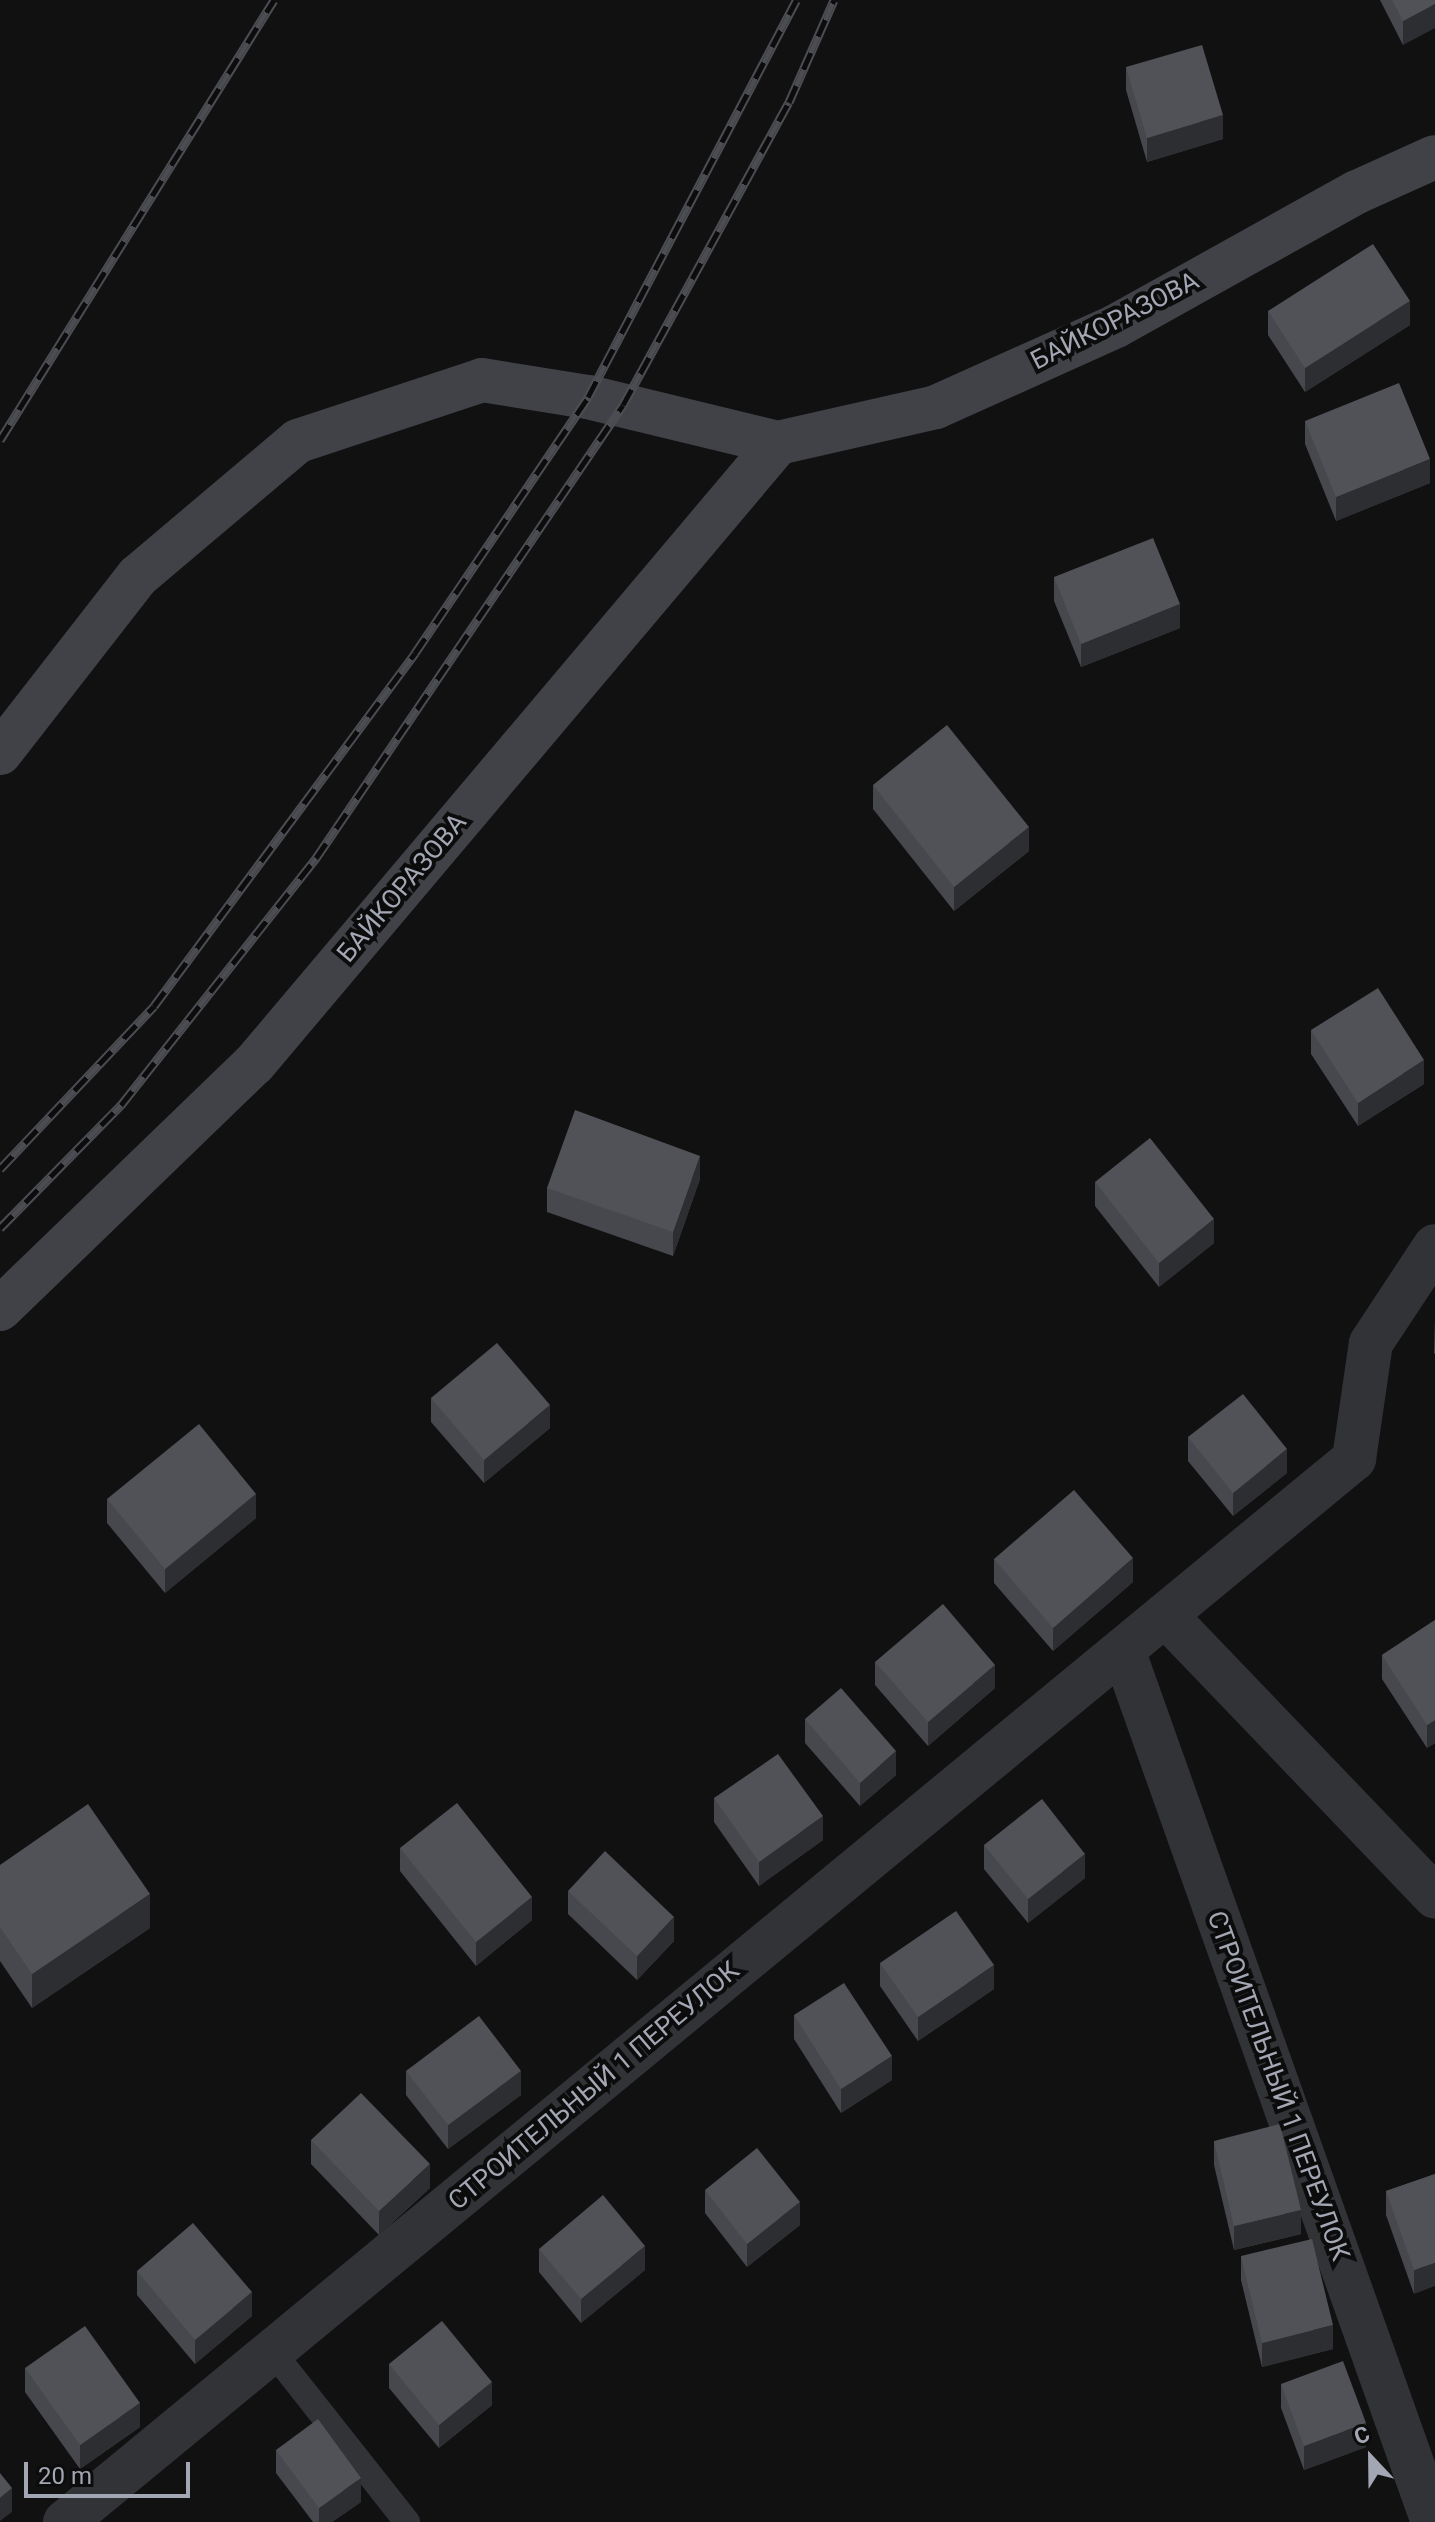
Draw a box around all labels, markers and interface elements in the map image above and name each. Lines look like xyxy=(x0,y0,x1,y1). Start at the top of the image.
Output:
street label: БАЙКОРАЗОВА xyxy=(1026,265,1204,377)
street label: БАЙКОРАЗОВА xyxy=(331,807,473,969)
street label: СТРОИТЕЛЬНЫЙ 1 ПЕРЕУЛОК xyxy=(1200,1907,1356,2265)
street label: СТРОИТЕЛЬНЫЙ 1 ПЕРЕУЛОК xyxy=(442,1955,746,2217)
north arrow xyxy=(1331,2418,1411,2498)
text: С xyxy=(1350,2421,1373,2450)
scale bar xyxy=(28,2446,194,2496)
text: 20 m xyxy=(38,2462,92,2490)

